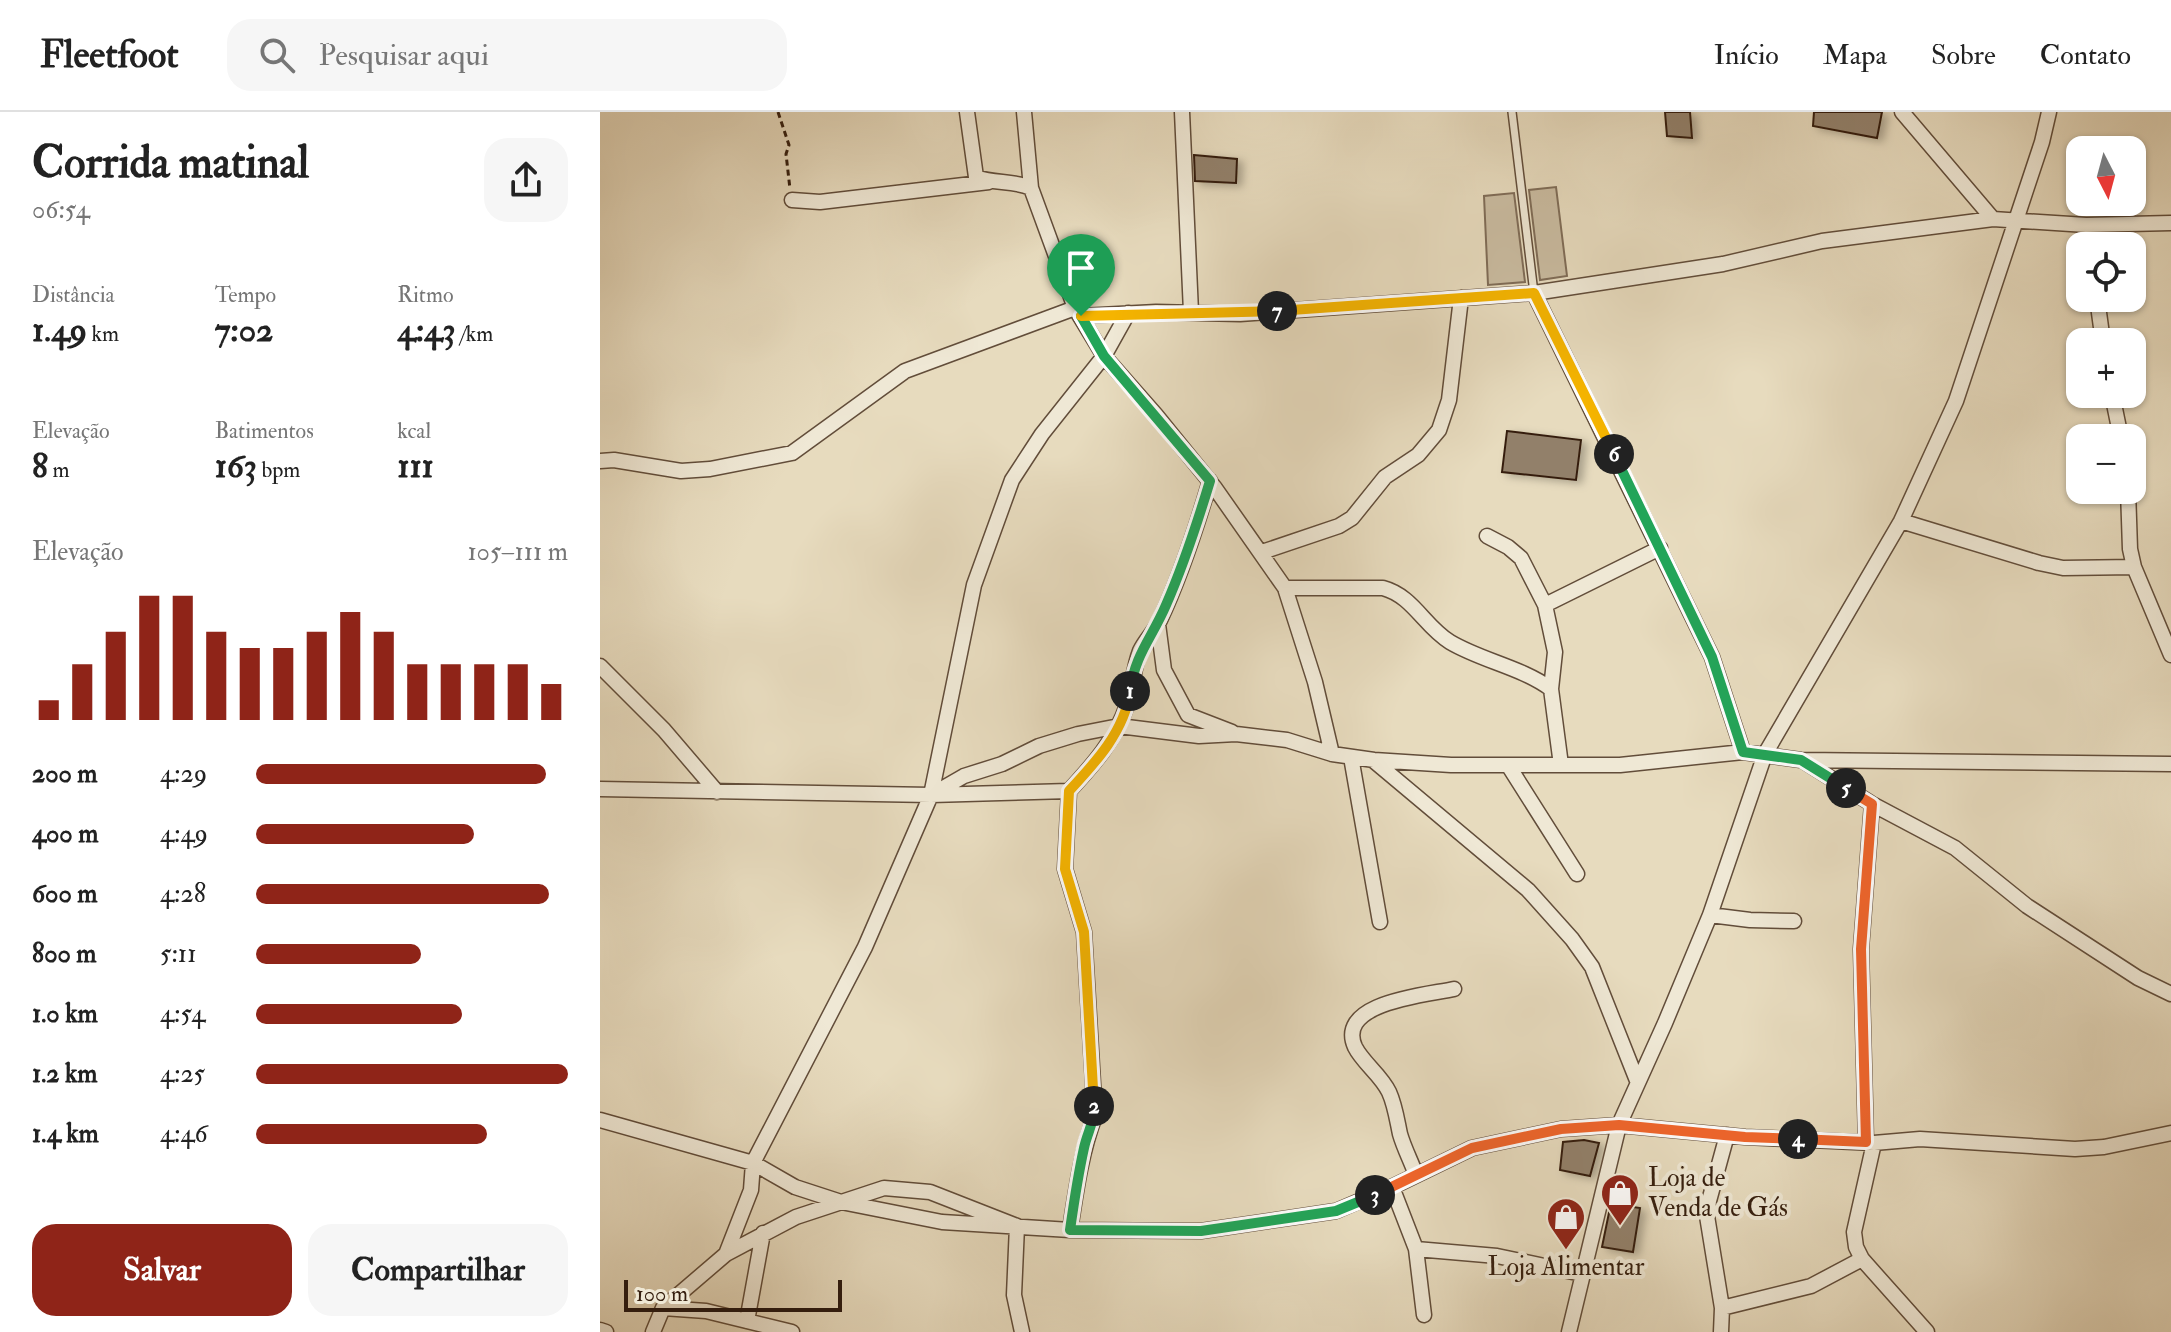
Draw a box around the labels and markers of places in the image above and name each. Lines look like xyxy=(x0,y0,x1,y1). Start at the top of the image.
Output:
pin xyxy=(1047,234,1115,316)
pin: 7 xyxy=(1257,291,1297,331)
pin: 6 xyxy=(1594,434,1634,474)
pin: 1 xyxy=(1110,671,1150,711)
pin: 5 xyxy=(1826,768,1866,808)
pin: 2 xyxy=(1074,1086,1114,1126)
pin: 4 xyxy=(1778,1119,1818,1159)
place label: Loja de Venda de Gás xyxy=(1648,1162,1788,1224)
shop icon: Loja de Venda de Gás xyxy=(1599,1172,1641,1227)
pin: 3 xyxy=(1355,1175,1395,1215)
shop icon: Loja Alimentar xyxy=(1545,1196,1587,1251)
place label: Loja Alimentar xyxy=(1488,1251,1645,1283)

